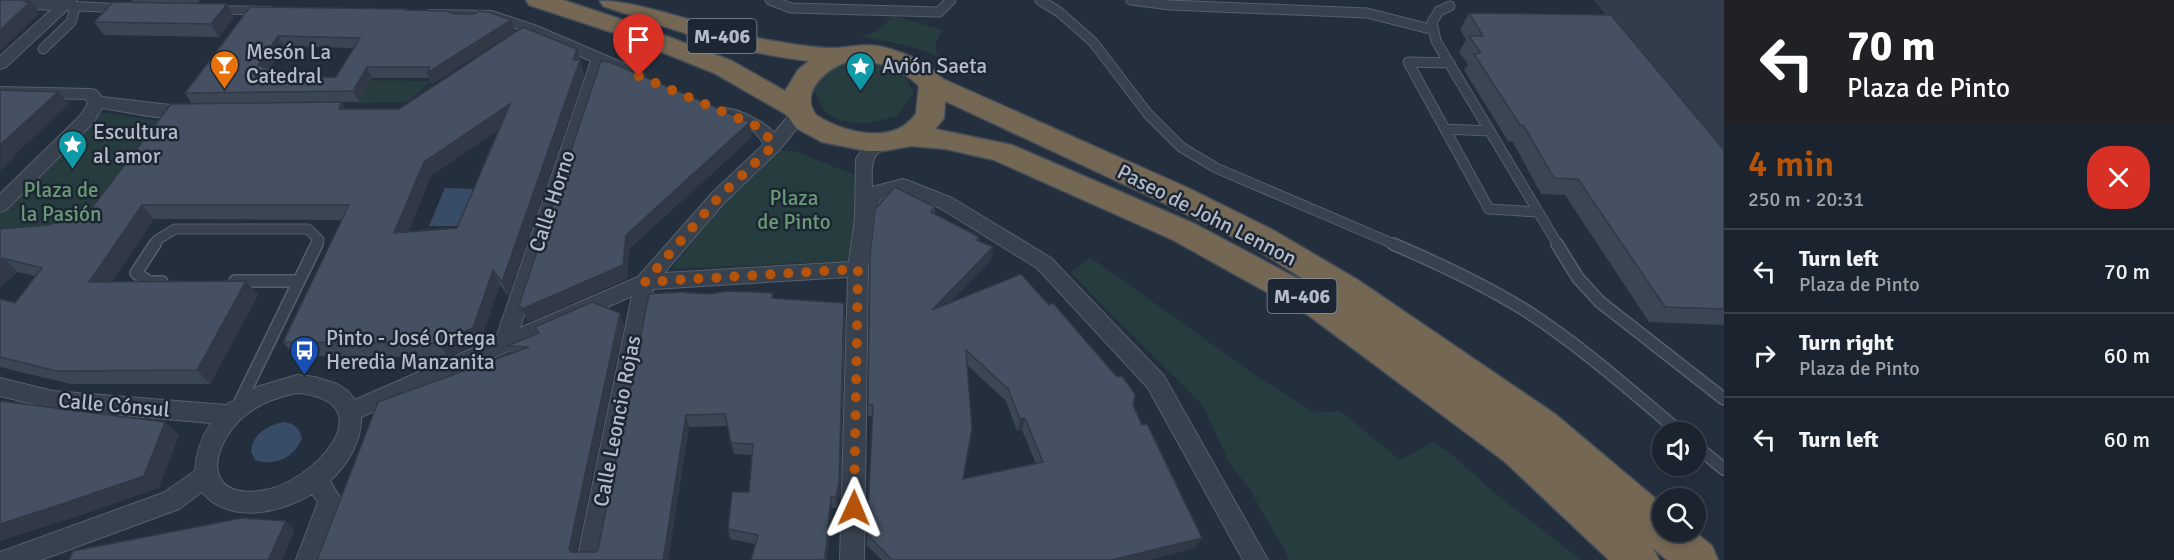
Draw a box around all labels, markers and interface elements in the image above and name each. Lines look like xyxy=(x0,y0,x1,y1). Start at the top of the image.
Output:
pin xyxy=(613,14,664,76)
road number: M-406 xyxy=(688,19,756,53)
text: 70 m xyxy=(1847,21,1936,72)
icon: arrive xyxy=(622,23,655,56)
icon: left xyxy=(1748,24,1826,102)
place label: Mesón La Catedral xyxy=(246,39,331,89)
bar icon: Mesón La Catedral xyxy=(209,48,241,90)
place icon: Avión Saeta xyxy=(845,50,877,92)
place label: Avión Saeta xyxy=(882,53,987,79)
text: Plaza de Pinto xyxy=(1847,72,2010,105)
place label: Escultura al amor xyxy=(93,119,178,169)
place icon: Escultura al amor xyxy=(56,128,88,170)
text: 4 min xyxy=(1748,142,1834,187)
button: close xyxy=(2087,146,2150,209)
street label: Calle Horno xyxy=(523,147,581,255)
street label: Paseo de John Lennon xyxy=(1113,159,1301,271)
park label: Plaza de la Pasión xyxy=(21,177,101,227)
park label: Plaza de Pinto xyxy=(757,185,831,235)
text: 250 m · 20:31 xyxy=(1748,187,1864,212)
text: Turn left xyxy=(1799,245,1879,272)
icon: left xyxy=(1748,255,1781,288)
text: 70 m xyxy=(2104,258,2150,285)
text: Plaza de Pinto xyxy=(1799,272,1920,297)
road number: M-406 xyxy=(1268,279,1336,313)
place label: Pinto - José Ortega Heredia Manzanita xyxy=(326,325,496,375)
text: Turn right xyxy=(1799,329,1894,356)
street label: Calle Leoncio Rojas xyxy=(588,333,646,509)
bus stop icon: Pinto - José Ortega Heredia Manzanita xyxy=(289,334,321,376)
icon: right xyxy=(1748,339,1781,372)
text: 60 m xyxy=(2104,342,2150,369)
text: Plaza de Pinto xyxy=(1799,356,1920,381)
street label: Calle Cónsul xyxy=(57,387,171,423)
map controls xyxy=(1652,422,1706,542)
button: sound xyxy=(1652,422,1706,476)
icon: left xyxy=(1748,423,1781,456)
text: Turn left xyxy=(1799,426,1879,453)
text: 60 m xyxy=(2104,426,2150,453)
position arrow xyxy=(822,476,886,540)
button: search xyxy=(1652,488,1706,542)

